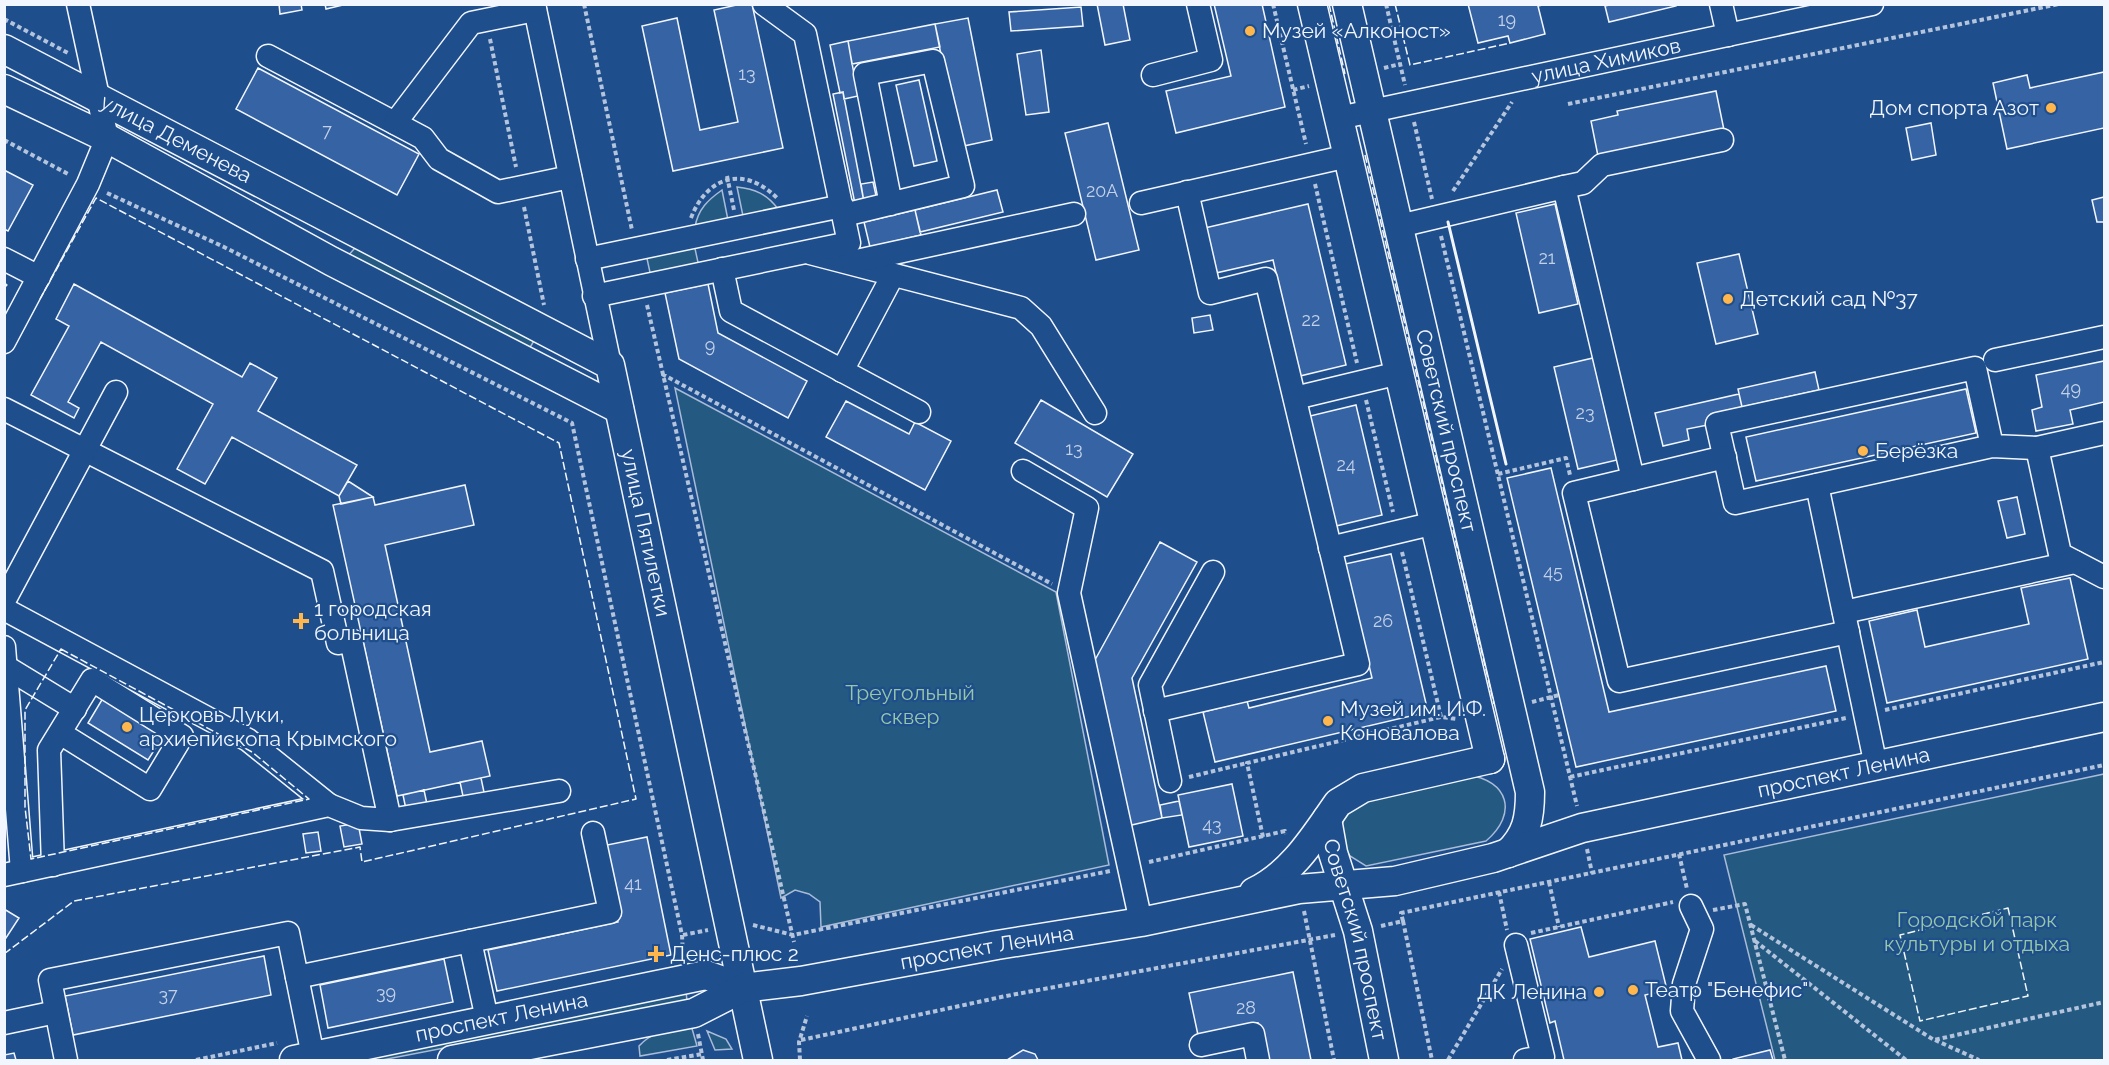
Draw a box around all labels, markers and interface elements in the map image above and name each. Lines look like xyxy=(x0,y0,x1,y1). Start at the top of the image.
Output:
house number: 19 xyxy=(1498,9,1516,30)
place label: Музей «Алконост» xyxy=(1262,18,1451,43)
marker: Музей «Алконост» xyxy=(1243,24,1257,38)
street label: улица Химиков xyxy=(1529,32,1683,89)
house number: 13 xyxy=(738,63,756,84)
street label: улица Деменева xyxy=(96,89,256,188)
place label: Дом спорта Азот xyxy=(1869,95,2039,120)
marker: Дом спорта Азот xyxy=(2044,101,2058,115)
house number: 7 xyxy=(322,120,332,141)
house number: 20А xyxy=(1086,180,1118,201)
house number: 21 xyxy=(1538,247,1556,268)
place label: Детский сад №37 xyxy=(1740,286,1918,311)
marker: Детский сад №37 xyxy=(1721,292,1735,306)
house number: 22 xyxy=(1302,309,1320,330)
street label: Советский проспект xyxy=(1411,327,1482,534)
house number: 9 xyxy=(705,335,715,356)
house number: 49 xyxy=(2061,378,2081,399)
house number: 23 xyxy=(1576,402,1595,423)
house number: 13 xyxy=(1065,438,1083,459)
place label: Берёзка xyxy=(1875,438,1958,463)
marker: Берёзка xyxy=(1856,444,1870,458)
street label: улица Пятилетки xyxy=(616,446,676,619)
house number: 24 xyxy=(1336,454,1356,475)
house number: 45 xyxy=(1543,561,1563,582)
place label: 1 городская больница xyxy=(314,596,432,645)
house number: 26 xyxy=(1373,610,1393,631)
marker: 1 городская больница xyxy=(292,612,310,630)
park label: Треугольный сквер xyxy=(845,680,975,729)
place label: Музей им. И.Ф. Коновалова xyxy=(1340,696,1486,745)
place label: Церковь Луки, архиепископа Крымского xyxy=(139,702,397,751)
marker: Музей им. И.Ф. Коновалова xyxy=(1321,714,1335,728)
marker: Церковь Луки, архиепископа Крымского xyxy=(120,720,134,734)
street label: проспект Ленина xyxy=(1755,741,1932,802)
house number: 43 xyxy=(1202,814,1222,835)
street label: Советский проспект xyxy=(1319,837,1393,1042)
house number: 41 xyxy=(624,873,642,894)
park label: Городской парк культуры и отдыха xyxy=(1884,907,2070,956)
street label: проспект Ленина xyxy=(898,920,1075,975)
place label: Денс-плюс 2 xyxy=(670,941,799,966)
marker: Денс-плюс 2 xyxy=(647,945,665,963)
place label: Театр "Бенефис" xyxy=(1645,977,1808,1002)
place label: ДК Ленина xyxy=(1477,979,1587,1004)
house number: 39 xyxy=(376,982,396,1003)
marker: Театр "Бенефис" xyxy=(1626,983,1640,997)
house number: 37 xyxy=(158,984,178,1005)
marker: ДК Ленина xyxy=(1592,985,1606,999)
street label: проспект Ленина xyxy=(413,987,590,1047)
house number: 28 xyxy=(1236,997,1256,1018)

